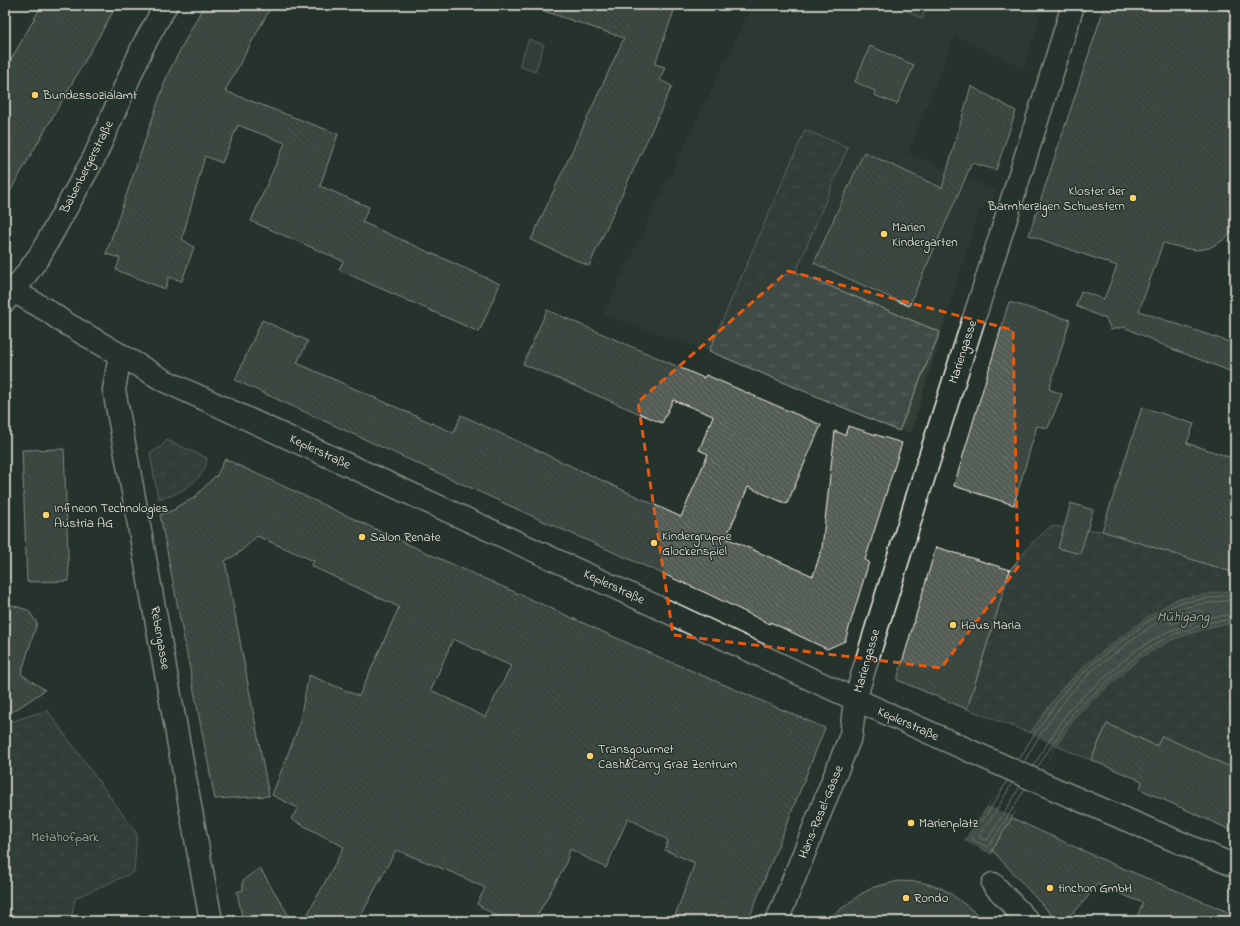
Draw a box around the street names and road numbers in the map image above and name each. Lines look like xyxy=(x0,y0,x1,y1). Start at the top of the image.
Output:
street label: Babenbergerstraße xyxy=(55,117,120,218)
street label: Mariengasse xyxy=(944,318,983,386)
street label: Keplerstraße xyxy=(286,430,354,475)
street label: Keplerstraße xyxy=(580,565,648,610)
street label: Rebengasse xyxy=(144,605,175,672)
street label: Mariengasse xyxy=(849,627,886,695)
street label: Keplerstraße xyxy=(874,702,942,746)
street label: Hans-Resel-Gasse xyxy=(794,762,848,862)

